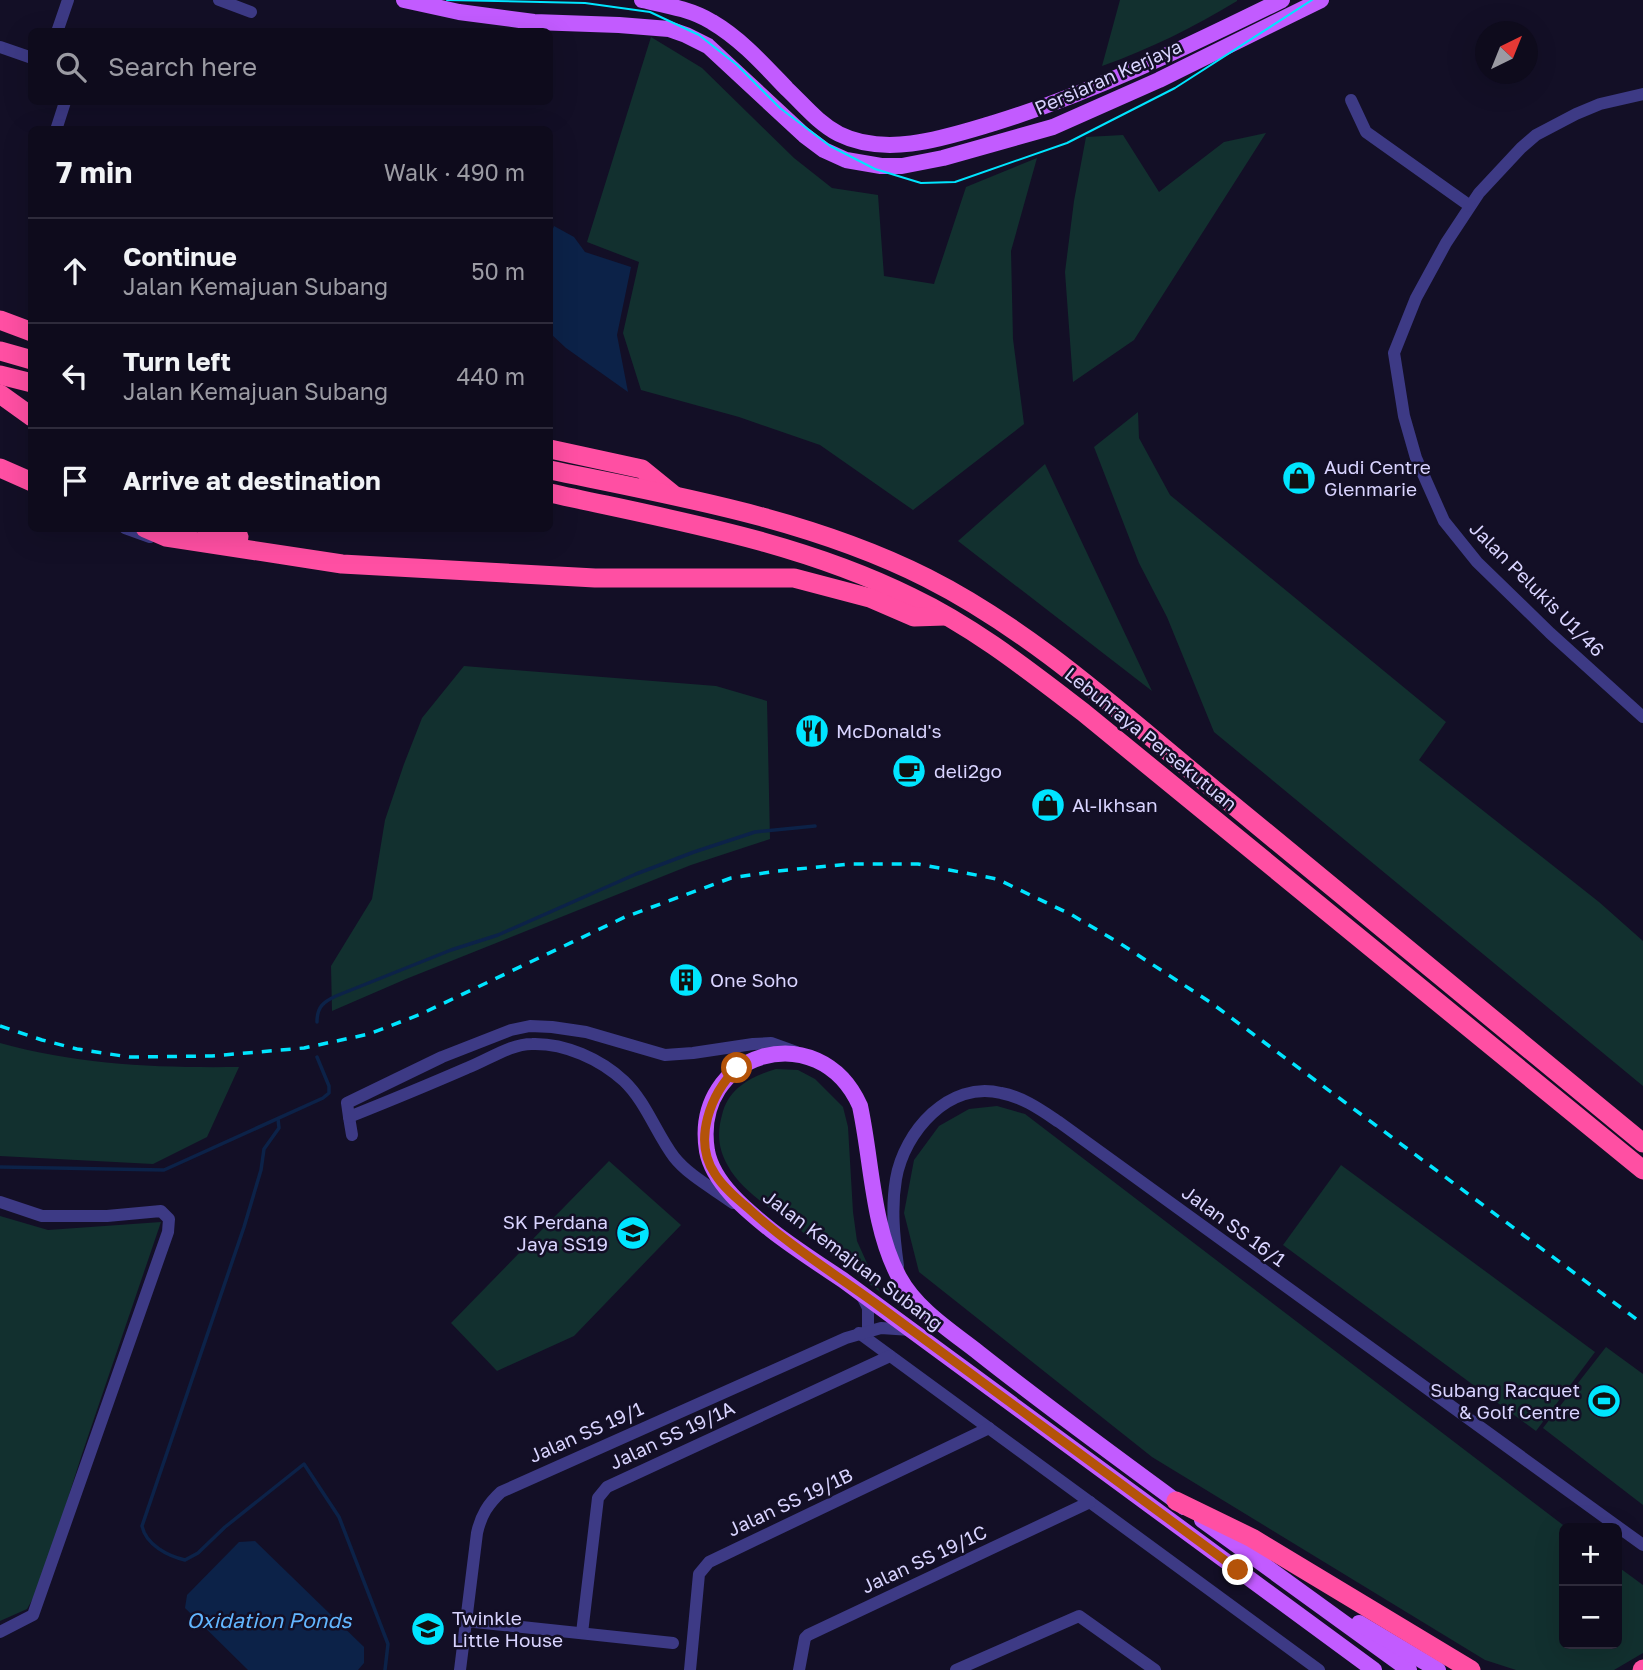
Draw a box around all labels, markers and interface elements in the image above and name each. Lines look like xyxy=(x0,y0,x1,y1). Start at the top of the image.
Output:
north arrow xyxy=(1475,21,1538,84)
search box xyxy=(28,28,553,105)
street label: Persiaran Kerjaya xyxy=(1031,34,1185,119)
icon: search xyxy=(52,48,90,86)
text: Search here xyxy=(108,51,257,82)
text: 7 min xyxy=(56,154,132,190)
text: Walk · 490 m xyxy=(384,158,525,186)
text: Continue xyxy=(123,241,237,272)
icon: ahead xyxy=(56,252,94,290)
text: 50 m xyxy=(471,257,525,285)
text: Jalan Kemajuan Subang xyxy=(123,272,388,300)
text: Turn left xyxy=(123,346,231,377)
icon: left xyxy=(56,357,94,395)
text: 440 m xyxy=(457,362,525,390)
text: Jalan Kemajuan Subang xyxy=(123,377,388,405)
place label: Audi Centre Glenmarie xyxy=(1324,455,1431,500)
shop icon: Audi Centre Glenmarie xyxy=(1280,459,1318,497)
icon: arrive xyxy=(56,462,94,500)
text: Arrive at destination xyxy=(123,465,381,496)
street label: Jalan Pelukis U1/46 xyxy=(1465,516,1610,661)
street label: Lebuhraya Persekutuan xyxy=(1060,662,1242,815)
restaurant icon: McDonald's xyxy=(793,712,831,750)
place label: McDonald's xyxy=(836,719,942,742)
cafe icon: deli2go xyxy=(890,752,928,790)
place label: deli2go xyxy=(934,759,1002,782)
shop icon: Al-Ikhsan xyxy=(1029,786,1067,824)
place label: Al-Ikhsan xyxy=(1072,793,1158,816)
building icon: One Soho xyxy=(667,961,705,999)
place label: One Soho xyxy=(710,968,798,991)
route start xyxy=(721,1052,752,1083)
street label: Jalan SS 16/1 xyxy=(1178,1180,1291,1271)
street label: Jalan Kemajuan Subang xyxy=(759,1185,948,1335)
place label: SK Perdana Jaya SS19 xyxy=(503,1210,608,1255)
school or university icon: SK Perdana Jaya SS19 xyxy=(614,1214,652,1252)
place label: Subang Racquet & Golf Centre xyxy=(1430,1378,1580,1423)
sports icon: Subang Racquet & Golf Centre xyxy=(1585,1382,1623,1420)
street label: Jalan SS 19/1A xyxy=(606,1395,738,1474)
street label: Jalan SS 19/1 xyxy=(525,1396,647,1467)
street label: Jalan SS 19/1B xyxy=(724,1463,856,1541)
street label: Jalan SS 19/1C xyxy=(857,1519,990,1598)
map controls xyxy=(1559,1523,1622,1649)
button: + xyxy=(1559,1523,1622,1586)
route end xyxy=(1222,1554,1253,1585)
button: − xyxy=(1559,1586,1622,1649)
place label: Twinkle Little House xyxy=(452,1606,563,1651)
water label: Oxidation Ponds xyxy=(187,1607,352,1633)
school or university icon: Twinkle Little House xyxy=(409,1610,447,1648)

